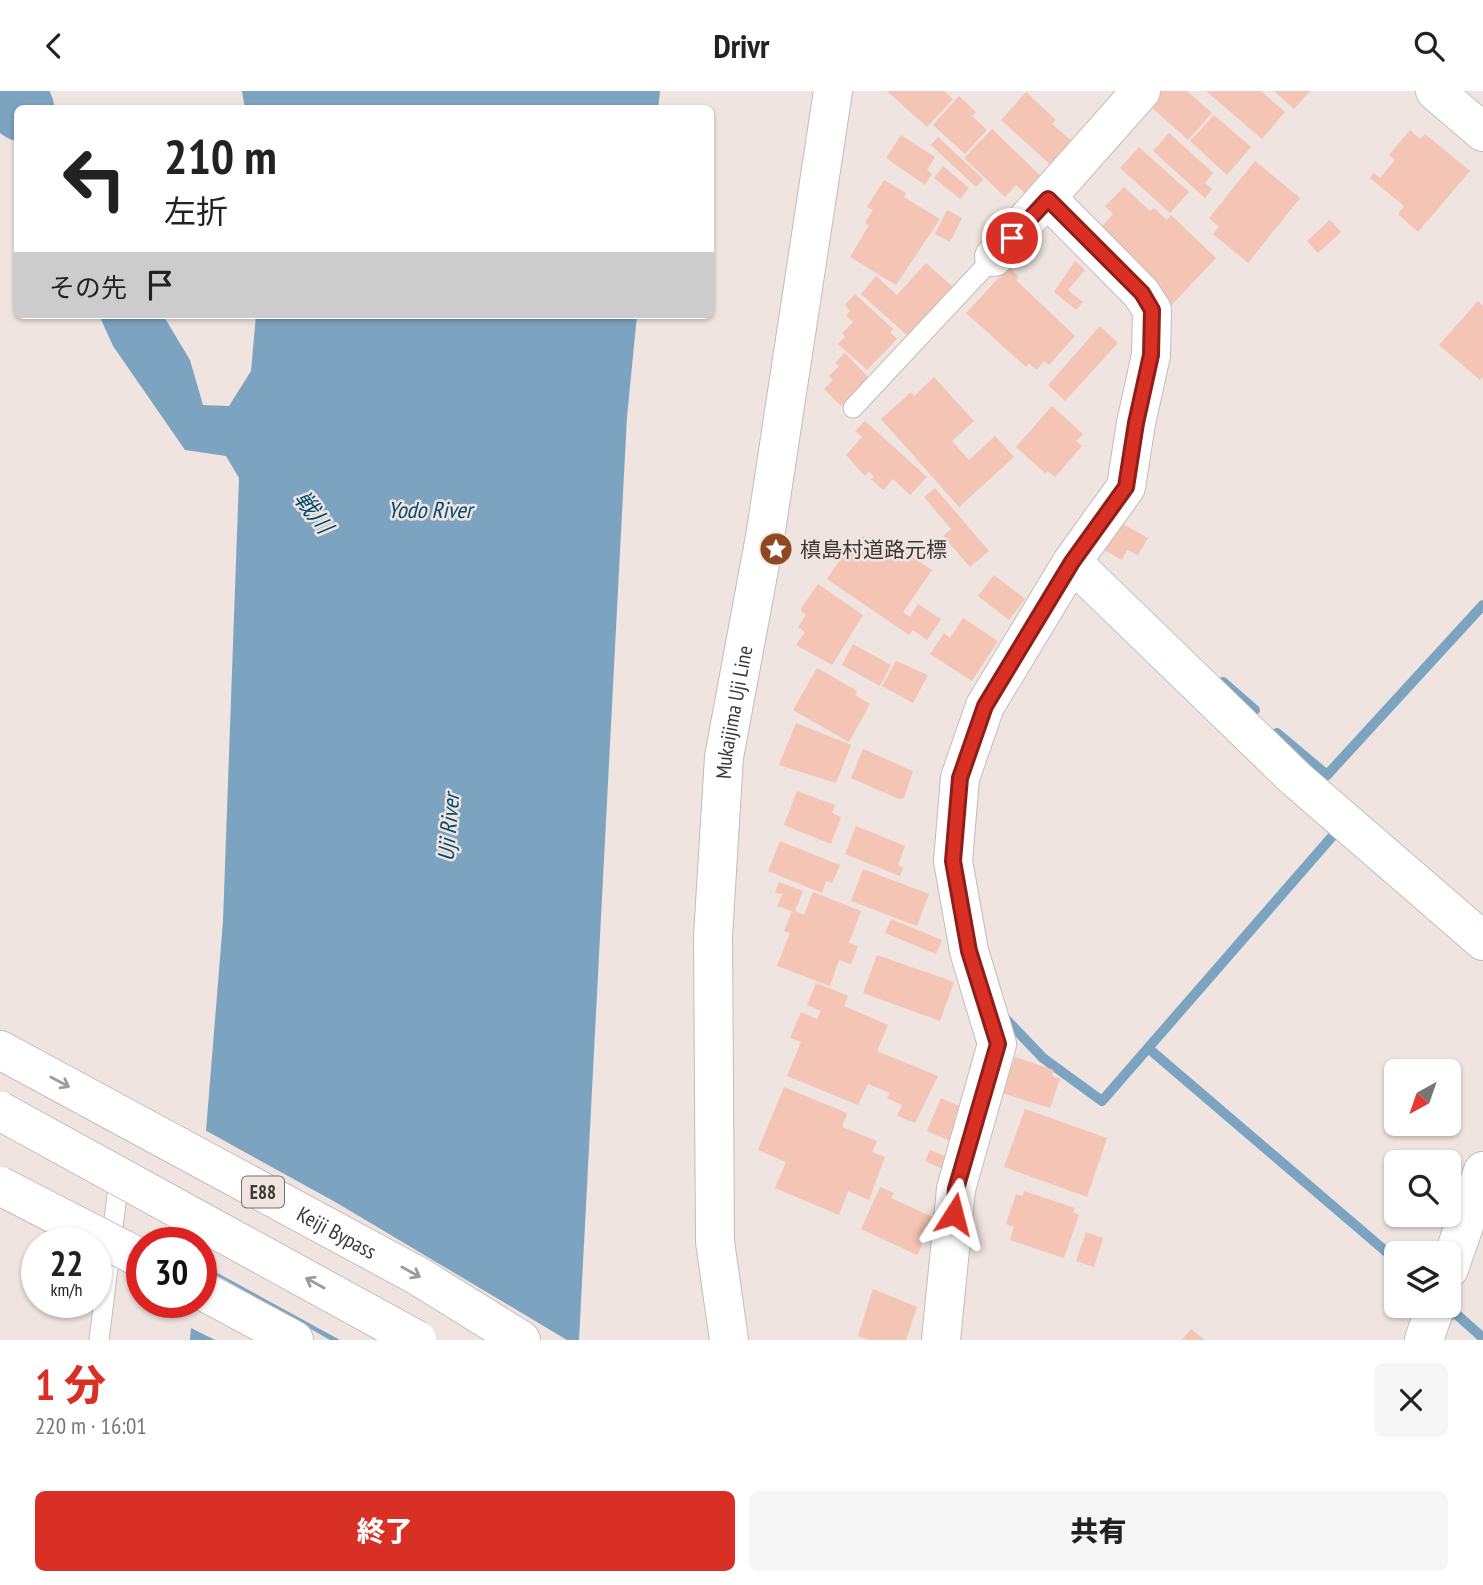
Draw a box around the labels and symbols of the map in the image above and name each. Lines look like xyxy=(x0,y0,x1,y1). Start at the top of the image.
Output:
pin xyxy=(982,208,1042,268)
water label: 戦川 xyxy=(289,485,341,541)
water label: Yodo River xyxy=(388,495,476,524)
place icon: 槙島村道路元標 xyxy=(757,530,795,568)
place label: 槙島村道路元標 xyxy=(800,536,947,563)
street label: Mukaijima Uji Line xyxy=(709,643,758,780)
water label: Uji River xyxy=(431,788,466,862)
north arrow xyxy=(1384,1059,1461,1136)
one-way arrow xyxy=(49,1076,70,1090)
road number: E88 xyxy=(242,1177,284,1207)
position arrow xyxy=(917,1177,991,1251)
street label: Keiji Bypass xyxy=(293,1200,381,1264)
speed limit sign: 30 xyxy=(126,1227,217,1318)
one-way arrow xyxy=(400,1266,421,1279)
one-way arrow xyxy=(305,1276,326,1289)

